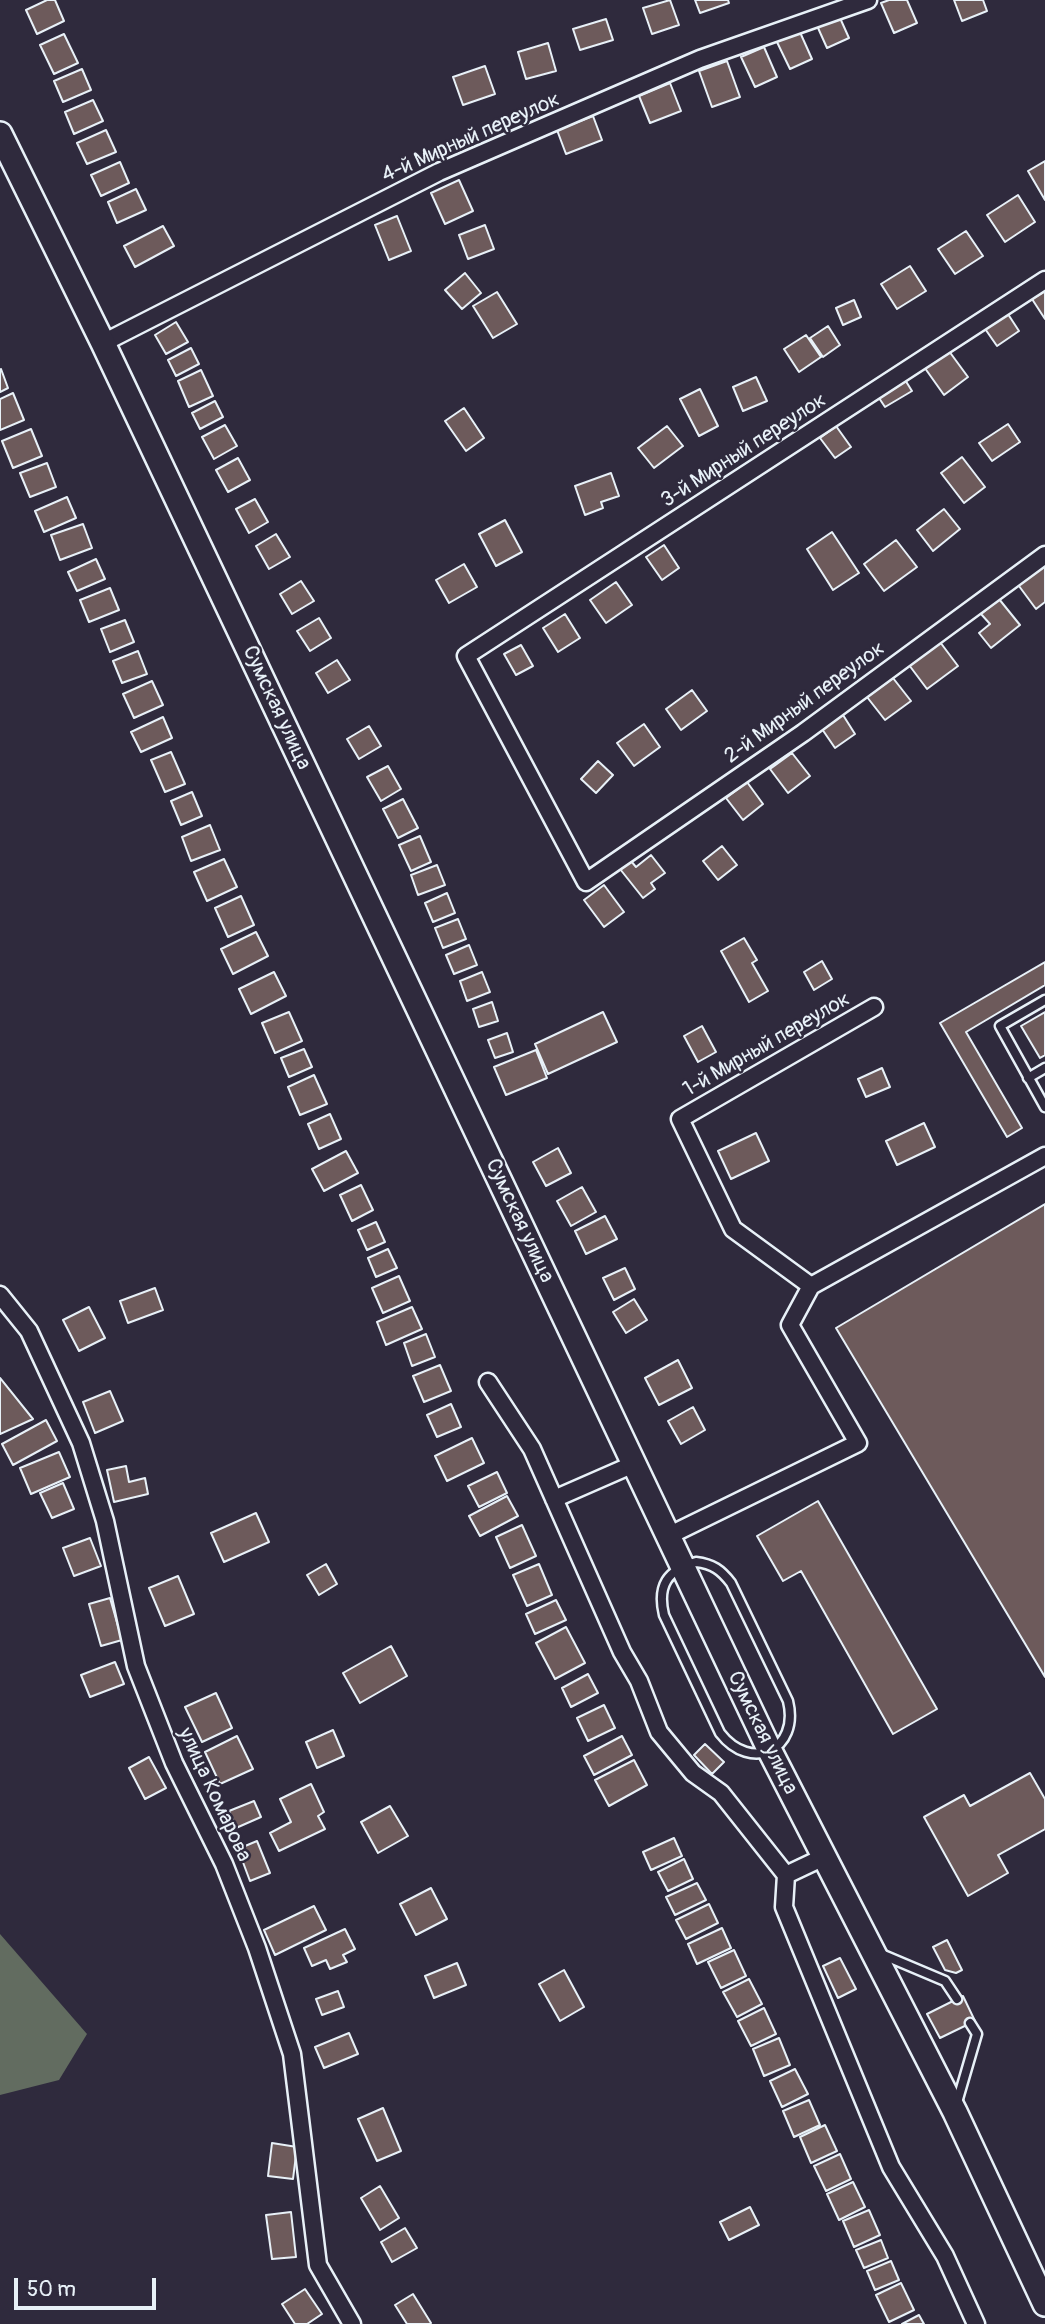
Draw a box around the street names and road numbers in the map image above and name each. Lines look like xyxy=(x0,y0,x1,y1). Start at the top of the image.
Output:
street label: 4-й Мирный переулок xyxy=(378,87,564,189)
street label: 3-й Мирный переулок xyxy=(657,388,831,514)
street label: 2-й Мирный переулок xyxy=(720,636,890,770)
street label: Сумская улица xyxy=(236,642,316,774)
street label: 1-й Мирный переулок xyxy=(679,987,855,1103)
street label: Сумская улица xyxy=(479,1155,559,1287)
street label: Сумская улица xyxy=(721,1667,803,1799)
street label: улица Комарова xyxy=(172,1724,256,1866)

